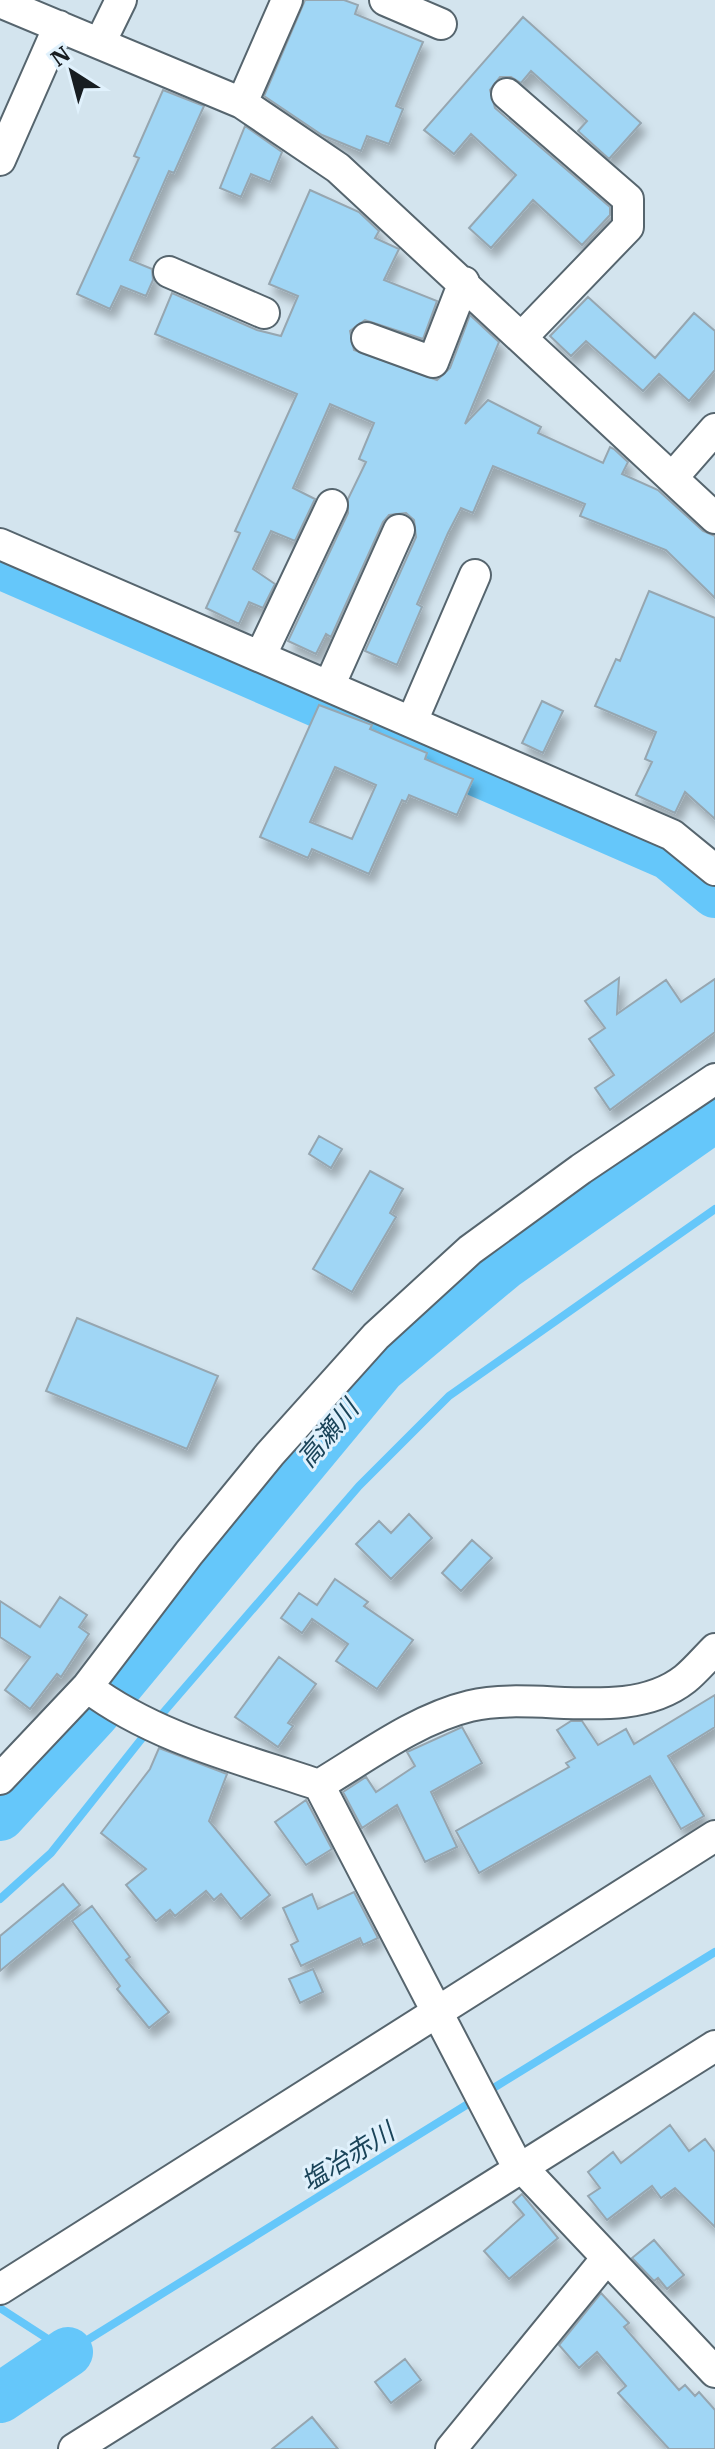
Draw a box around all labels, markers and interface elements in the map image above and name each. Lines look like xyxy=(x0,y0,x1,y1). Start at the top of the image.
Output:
north arrow xyxy=(32,32,112,112)
text: N xyxy=(44,39,76,72)
water label: 高瀬川 xyxy=(289,1390,367,1474)
water label: 塩冶赤川 xyxy=(294,2112,403,2198)

